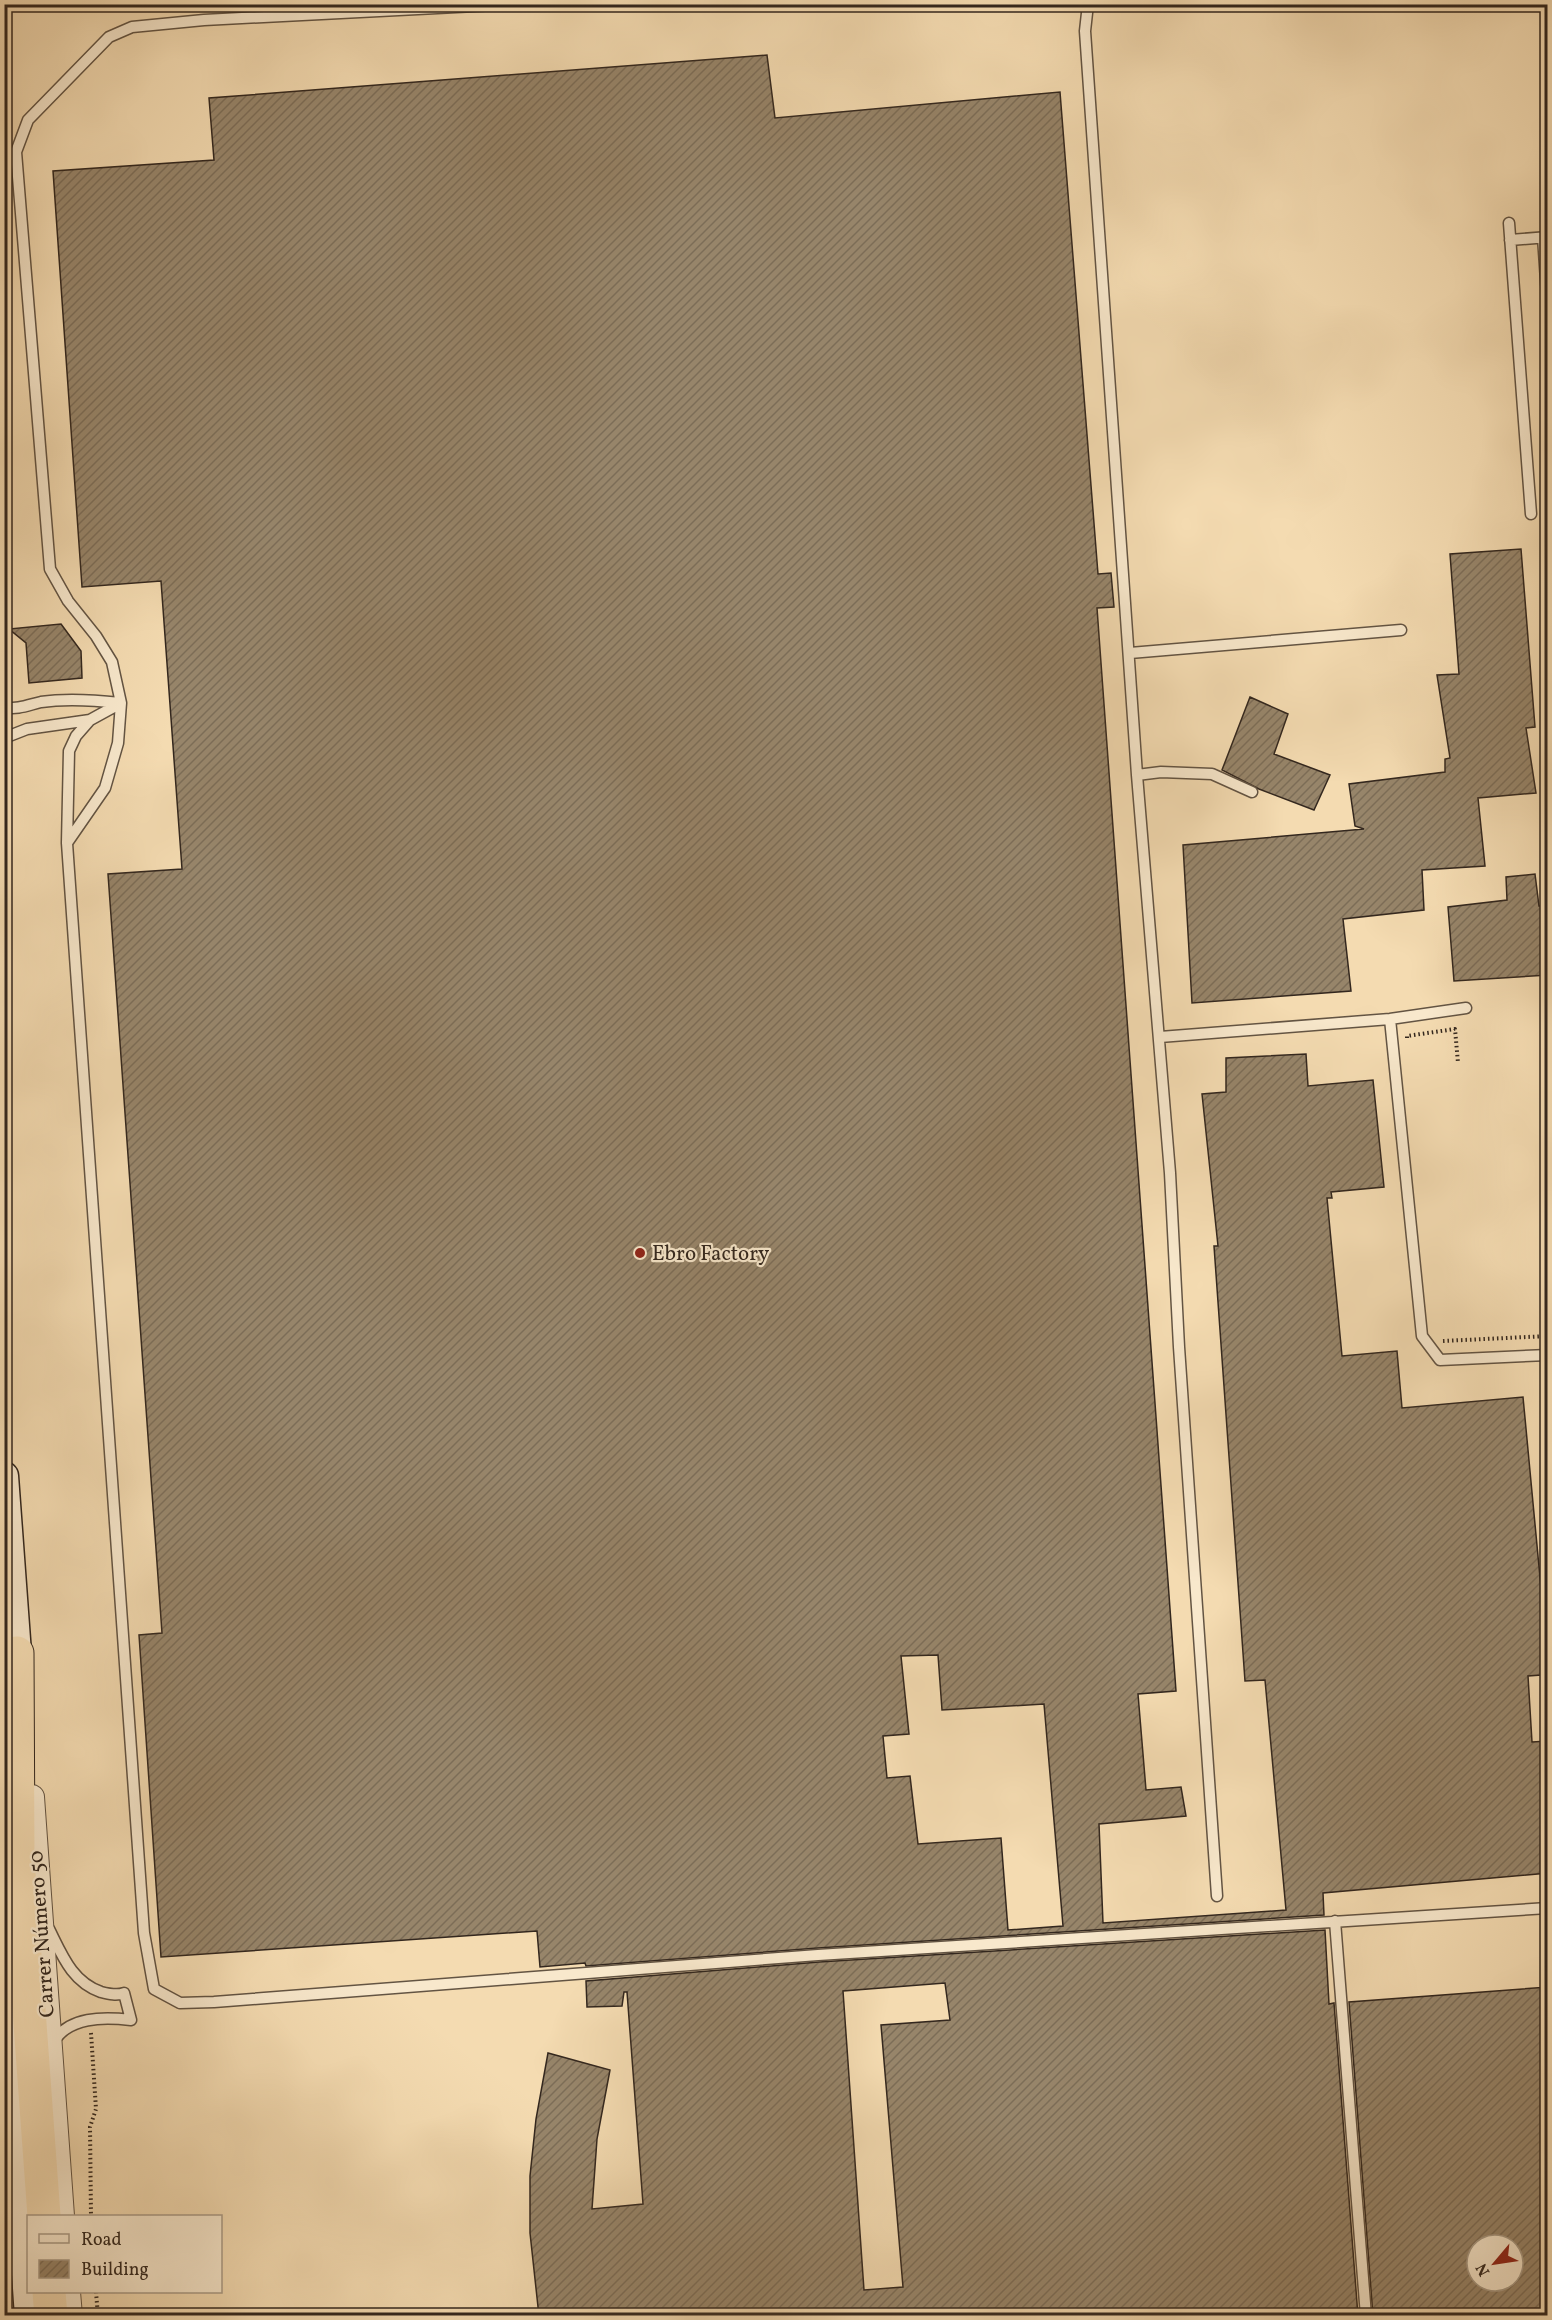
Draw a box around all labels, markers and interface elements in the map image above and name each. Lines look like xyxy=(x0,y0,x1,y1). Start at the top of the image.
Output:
place label: Ebro Factory xyxy=(652,1240,770,1269)
marker: Ebro Factory xyxy=(633,1246,647,1260)
street label: Carrer Número 50 xyxy=(22,1850,63,2018)
legend xyxy=(27,2215,222,2293)
text: Road xyxy=(81,2228,122,2253)
north arrow xyxy=(1465,2233,1525,2293)
text: Building xyxy=(81,2258,149,2283)
text: N xyxy=(1471,2259,1496,2280)

